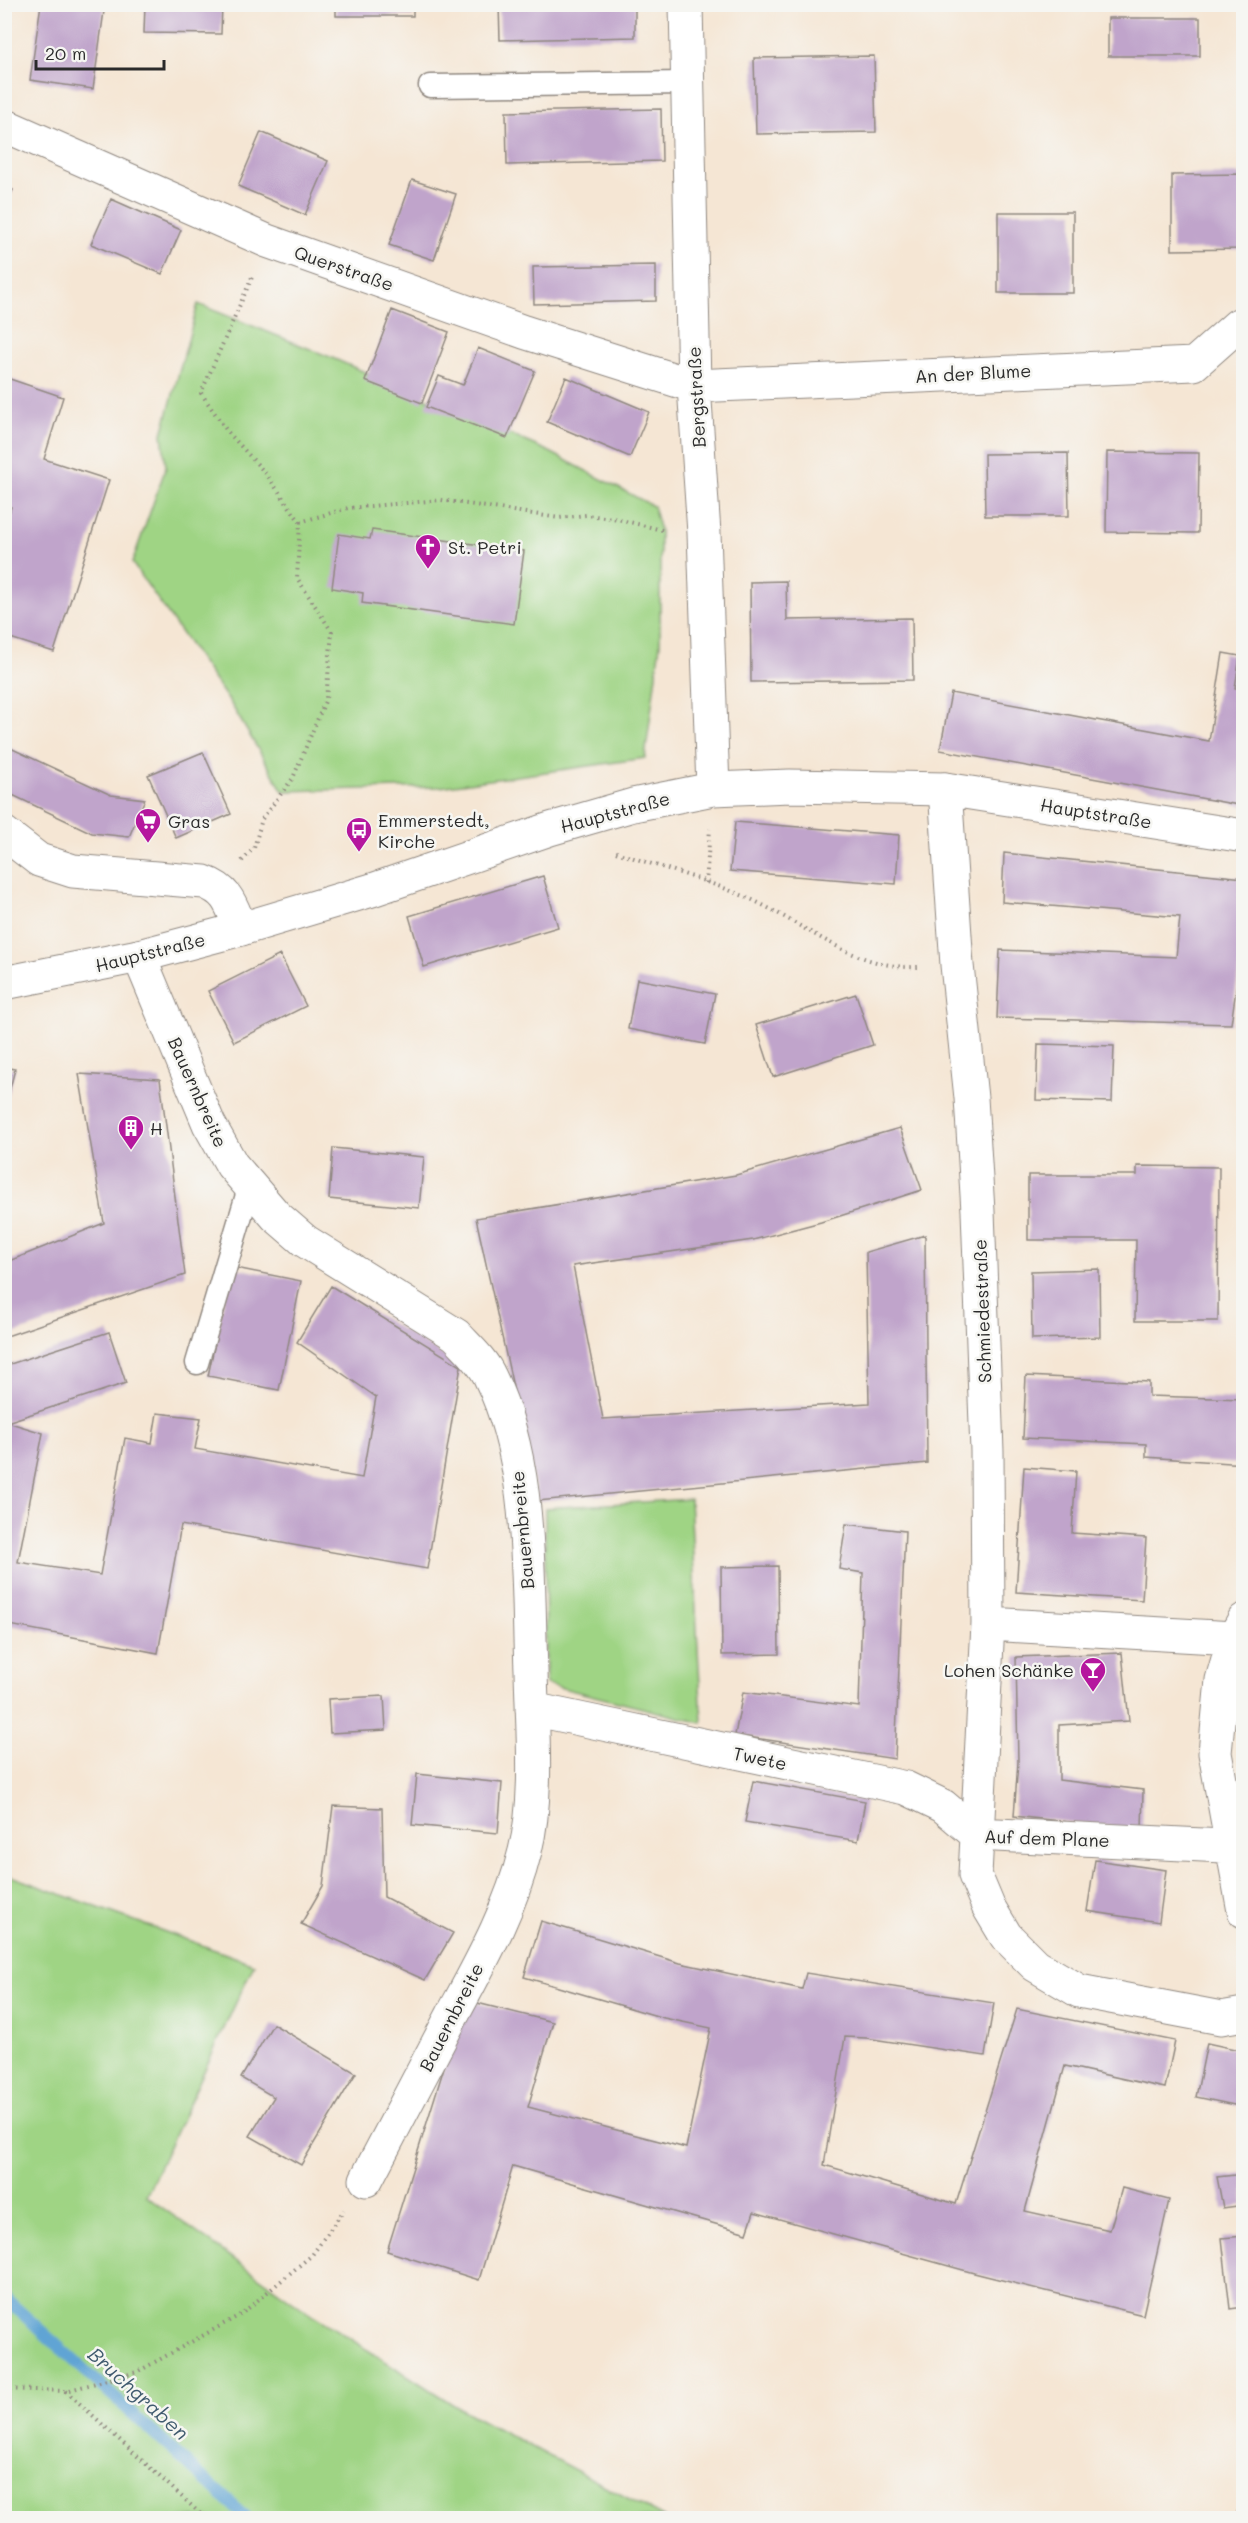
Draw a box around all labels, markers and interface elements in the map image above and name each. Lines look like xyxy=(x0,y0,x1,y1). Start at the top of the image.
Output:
scale bar xyxy=(36,33,164,71)
text: 20 m xyxy=(45,41,86,65)
street label: Querstraße xyxy=(291,240,397,296)
street label: Bergstraße xyxy=(681,346,711,448)
street label: An der Blume xyxy=(914,358,1032,388)
church icon: St. Petri xyxy=(413,532,443,570)
place label: St. Petri xyxy=(448,535,522,559)
street label: Hauptstraße xyxy=(558,786,672,838)
street label: Hauptstraße xyxy=(1039,792,1153,834)
supermarket icon: Gras xyxy=(133,806,163,844)
place label: Emmerstedt, Kirche xyxy=(378,808,490,853)
place label: Gras xyxy=(168,809,210,833)
bus stop icon: Emmerstedt, Kirche xyxy=(344,815,374,853)
street label: Hauptstraße xyxy=(93,927,207,977)
street label: Bauernbreite xyxy=(163,1033,233,1151)
building icon: H xyxy=(116,1113,146,1151)
place label: H xyxy=(150,1116,163,1140)
street label: Schmiedestraße xyxy=(967,1239,997,1383)
street label: Bauernbreite xyxy=(505,1470,539,1590)
bar icon: Lohen Schänke xyxy=(1078,1655,1108,1693)
place label: Lohen Schänke xyxy=(944,1658,1074,1682)
street label: Twete xyxy=(731,1741,789,1775)
street label: Auf dem Plane xyxy=(984,1824,1110,1852)
street label: Bauernbreite xyxy=(413,1959,489,2075)
water label: Bruchgraben xyxy=(83,2341,195,2445)

